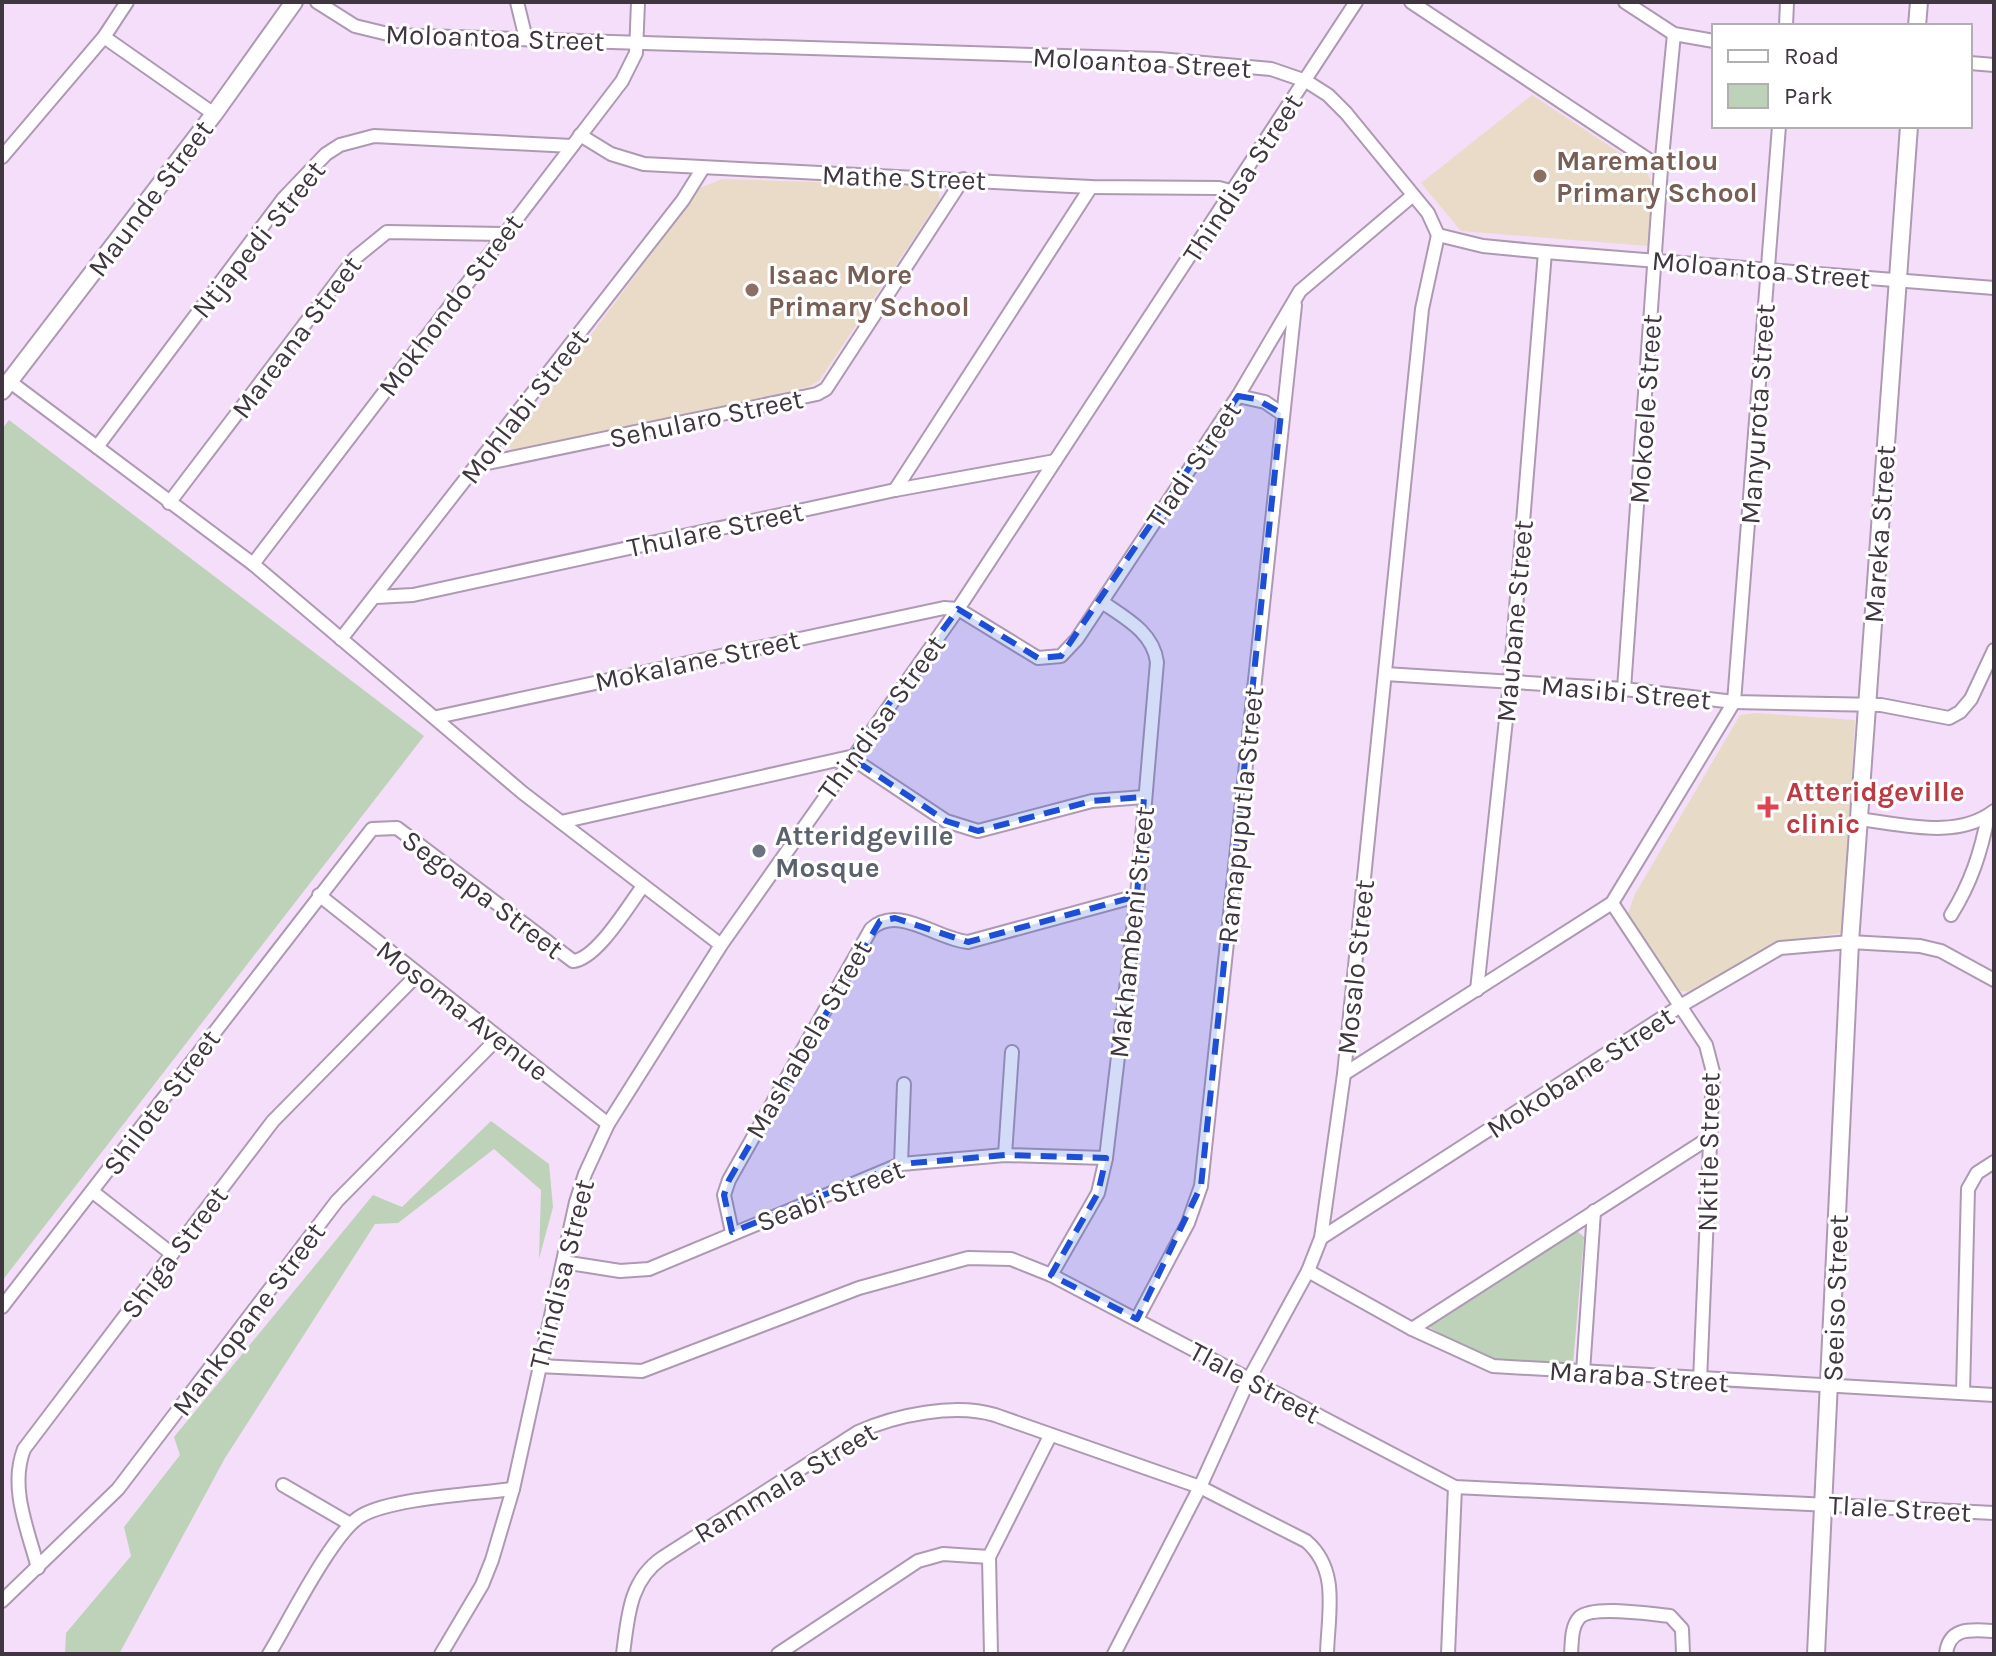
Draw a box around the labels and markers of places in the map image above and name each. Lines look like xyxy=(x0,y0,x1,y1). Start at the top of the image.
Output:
place label: Marematlou Primary School xyxy=(1556,144,1758,209)
marker: Marematlou Primary School xyxy=(1531,167,1549,185)
place label: Isaac More Primary School xyxy=(768,258,970,323)
marker: Isaac More Primary School xyxy=(743,281,761,299)
place label: Atteridgeville clinic xyxy=(1786,775,1965,840)
marker: Atteridgeville clinic xyxy=(1757,796,1779,818)
place label: Atteridgeville Mosque xyxy=(775,819,954,884)
marker: Atteridgeville Mosque xyxy=(750,842,768,860)

